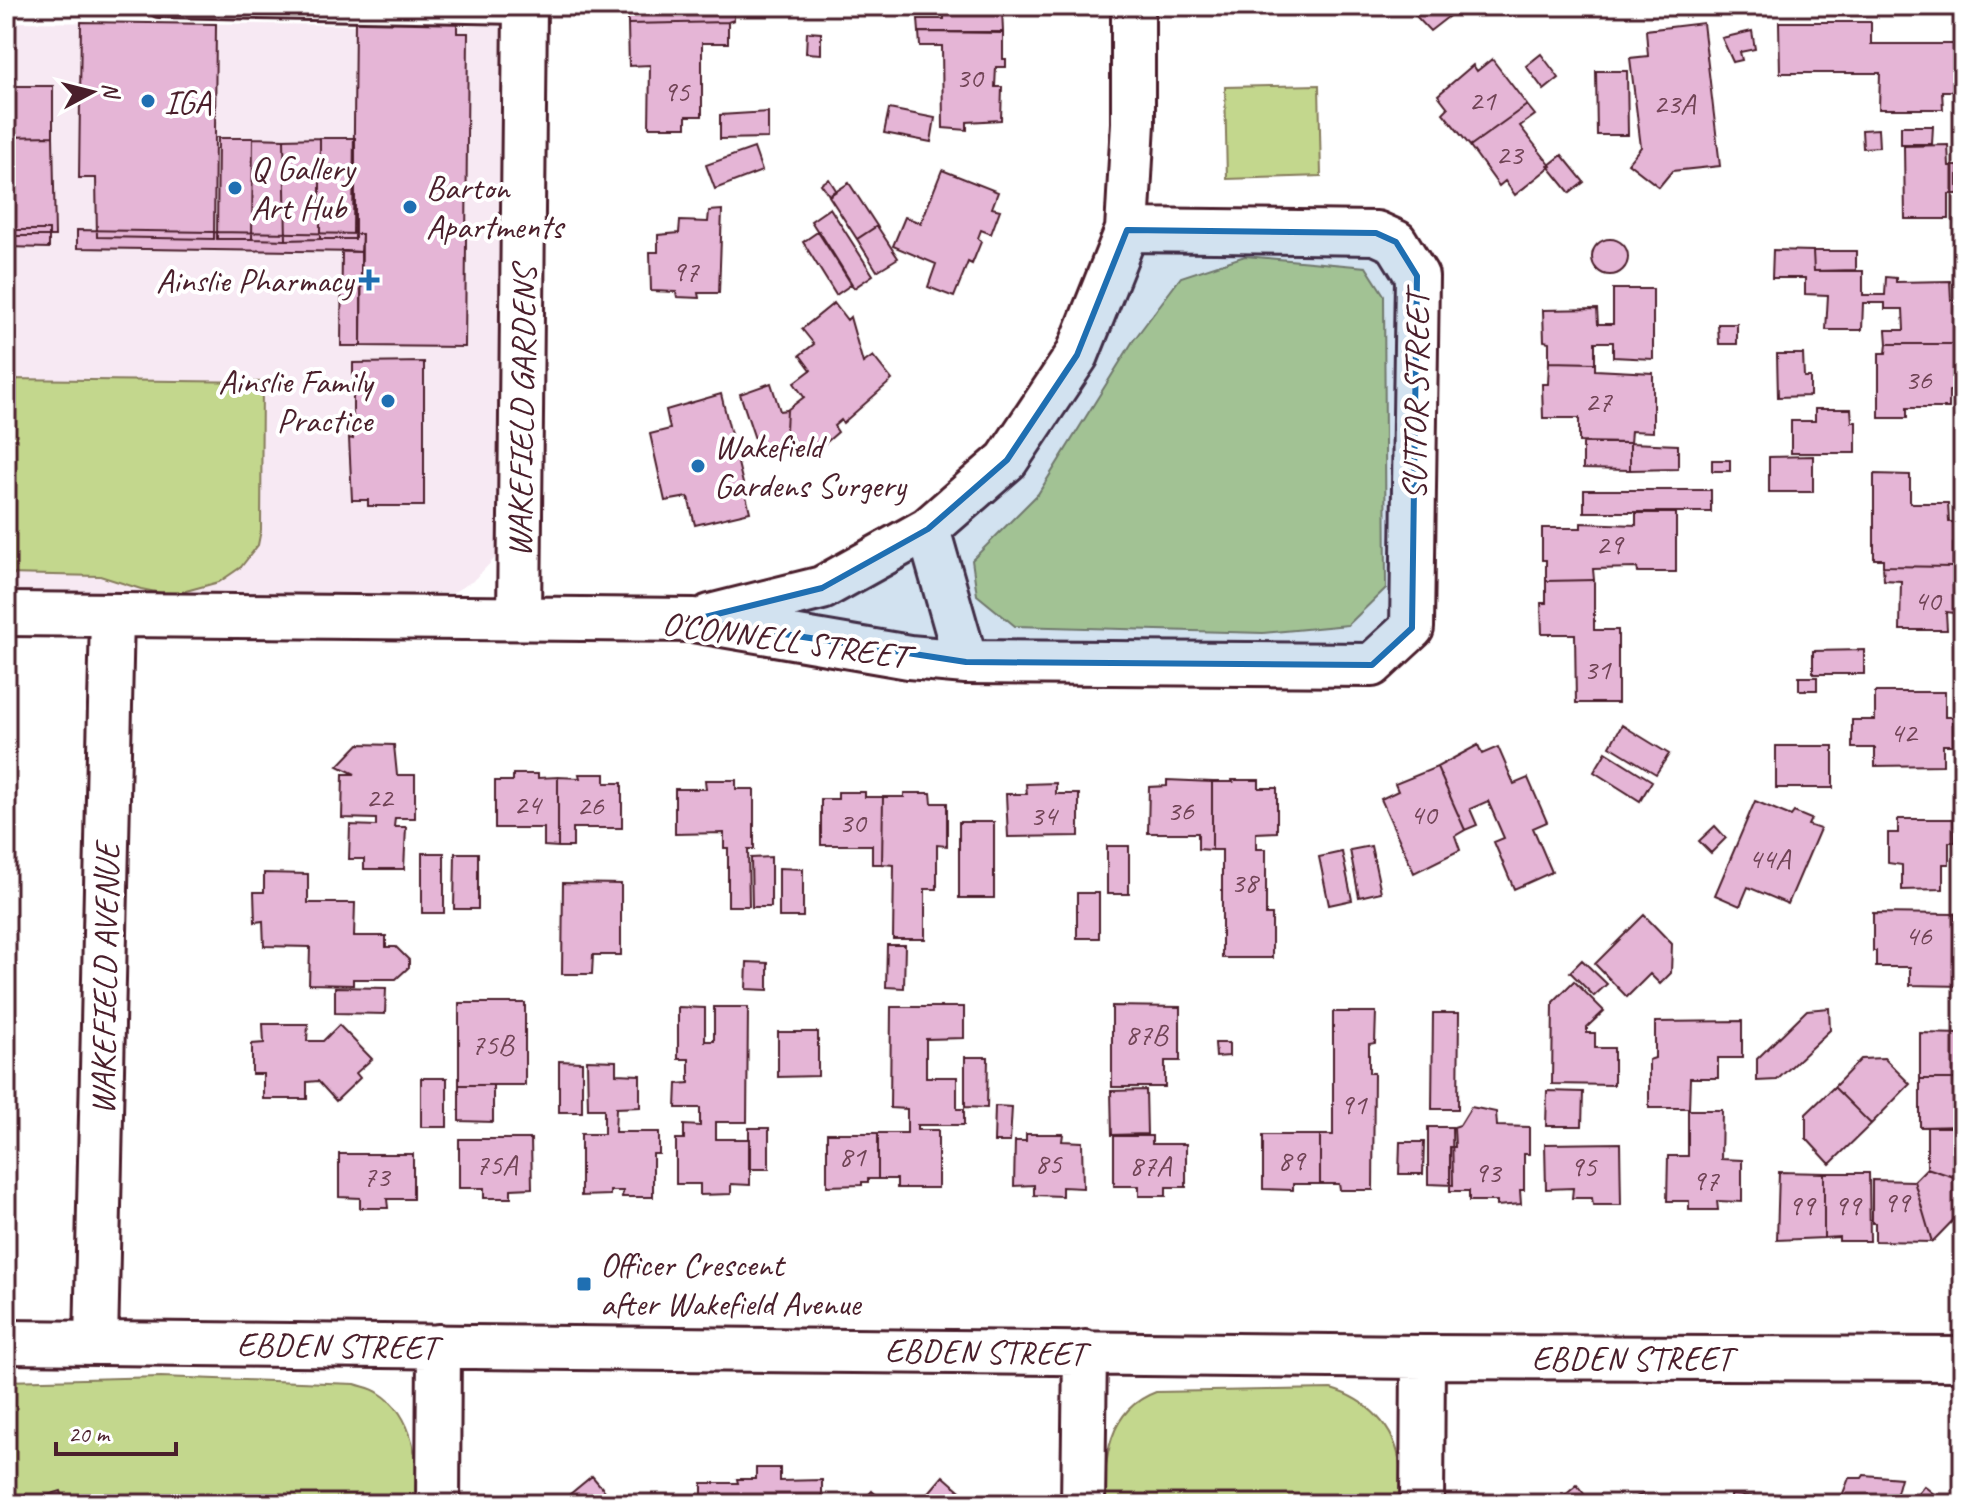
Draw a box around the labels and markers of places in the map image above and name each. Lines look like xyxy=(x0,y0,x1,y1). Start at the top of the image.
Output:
place label: IGA xyxy=(164,80,212,123)
marker: IGA xyxy=(139,92,157,110)
place label: Q Gallery Art Hub xyxy=(251,147,357,229)
place label: Barton Apartments xyxy=(426,166,566,248)
marker: Q Gallery Art Hub xyxy=(226,179,244,197)
marker: Barton Apartments xyxy=(401,198,419,216)
place label: Ainslie Pharmacy xyxy=(156,259,355,302)
marker: Ainslie Pharmacy xyxy=(360,271,378,289)
place label: Ainslie Family Practice xyxy=(218,360,375,442)
marker: Ainslie Family Practice xyxy=(379,392,397,410)
place label: Wakefield Gardens Surgery xyxy=(714,425,908,507)
marker: Wakefield Gardens Surgery xyxy=(689,457,707,475)
place label: Officer Crescent after Wakefield Avenue xyxy=(600,1243,862,1325)
marker: Officer Crescent after Wakefield Avenue xyxy=(575,1275,593,1293)

